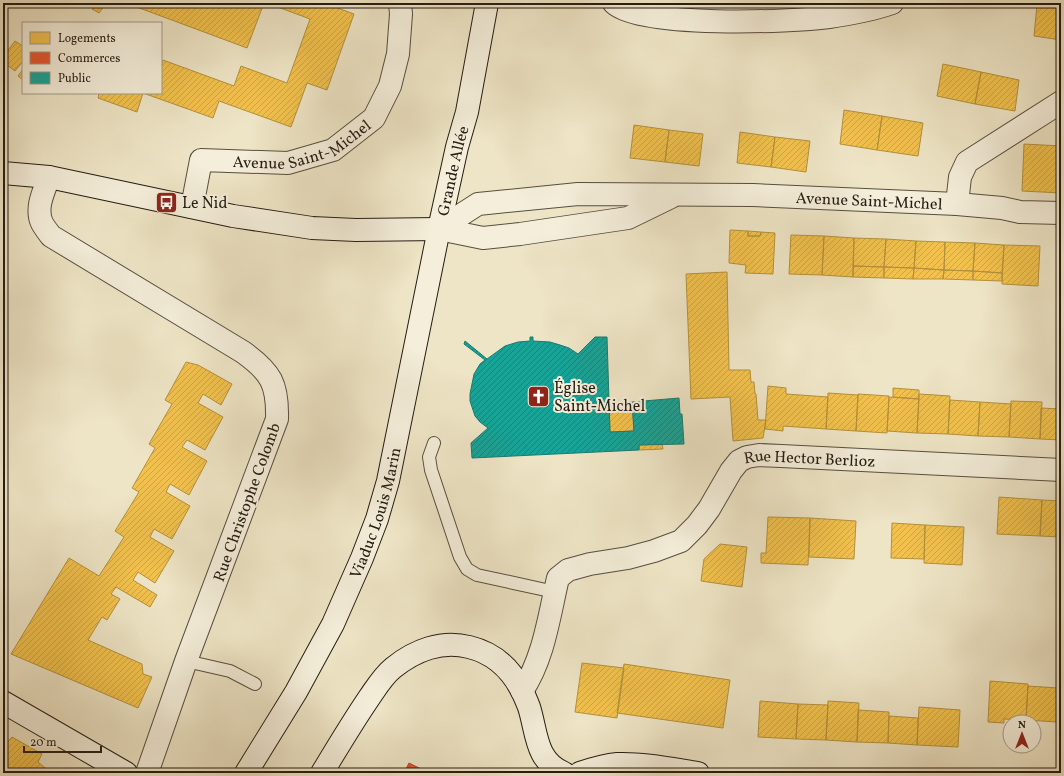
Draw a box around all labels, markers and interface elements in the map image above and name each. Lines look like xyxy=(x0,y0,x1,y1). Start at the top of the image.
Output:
legend xyxy=(22,22,162,94)
text: Logements xyxy=(58,31,116,47)
text: Commerces xyxy=(58,51,120,67)
text: Public xyxy=(58,71,91,87)
street label: Avenue Saint-Michel xyxy=(232,115,376,176)
street label: Grande Allée xyxy=(433,124,475,218)
street label: Avenue Saint-Michel xyxy=(795,188,943,216)
bus stop icon: Le Nid xyxy=(153,189,179,215)
place label: Le Nid xyxy=(182,193,227,215)
place label: Église Saint-Michel xyxy=(554,378,645,418)
church icon: Église Saint-Michel xyxy=(526,383,552,409)
street label: Rue Christophe Colomb xyxy=(209,420,287,585)
street label: Rue Hector Berlioz xyxy=(742,445,876,474)
street label: Viaduc Louis Marin xyxy=(345,446,408,583)
north arrow xyxy=(1002,714,1042,754)
text: N xyxy=(1018,718,1026,733)
scale bar xyxy=(24,728,101,754)
text: 20 m xyxy=(30,735,57,751)

